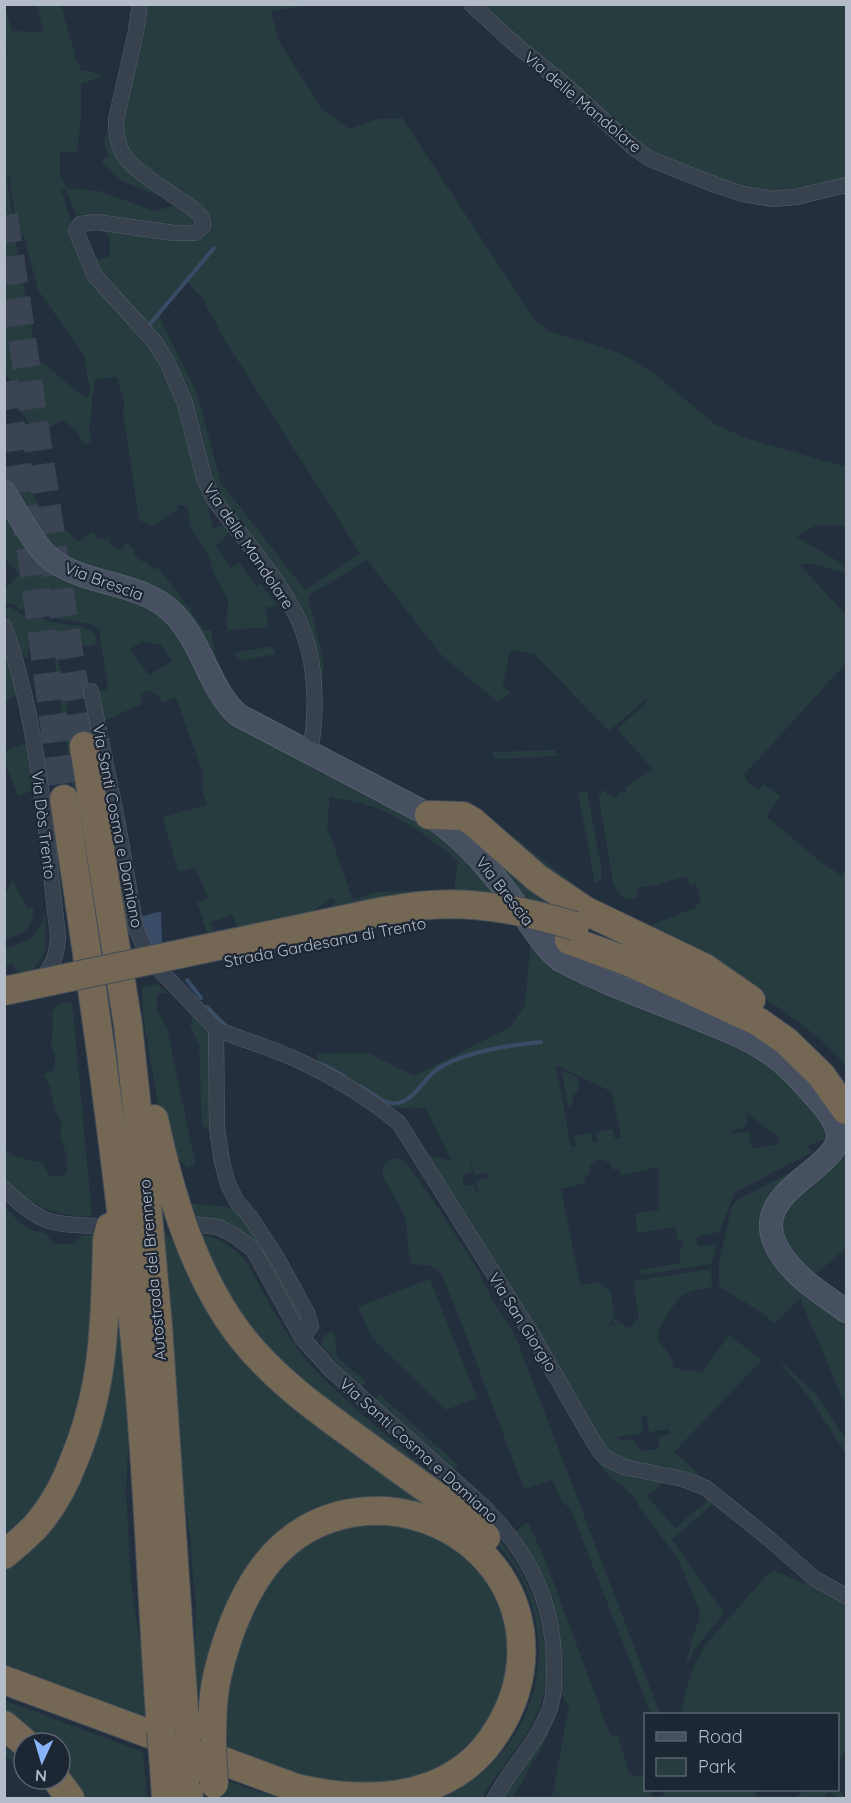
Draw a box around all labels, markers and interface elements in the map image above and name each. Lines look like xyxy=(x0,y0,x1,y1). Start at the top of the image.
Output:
street label: Via delle Mandolare xyxy=(520,47,646,157)
street label: Via delle Mandolare xyxy=(200,479,298,613)
street label: Via Brescia xyxy=(62,558,146,604)
street label: Via Santi Cosma e Damiano xyxy=(88,723,148,929)
street label: Via Dòs Trento xyxy=(27,770,61,880)
street label: Via Brescia xyxy=(472,852,538,930)
street label: Strada Gardesana di Trento xyxy=(222,913,428,971)
street label: Autostrada del Brennero xyxy=(134,1179,170,1361)
street label: Via San Giorgio xyxy=(484,1269,562,1375)
street label: Via Santi Cosma e Damiano xyxy=(335,1373,503,1527)
legend xyxy=(644,1713,839,1791)
text: Road xyxy=(698,1725,743,1748)
north arrow xyxy=(12,1731,72,1791)
text: Park xyxy=(698,1755,736,1778)
text: N xyxy=(34,1766,48,1786)

